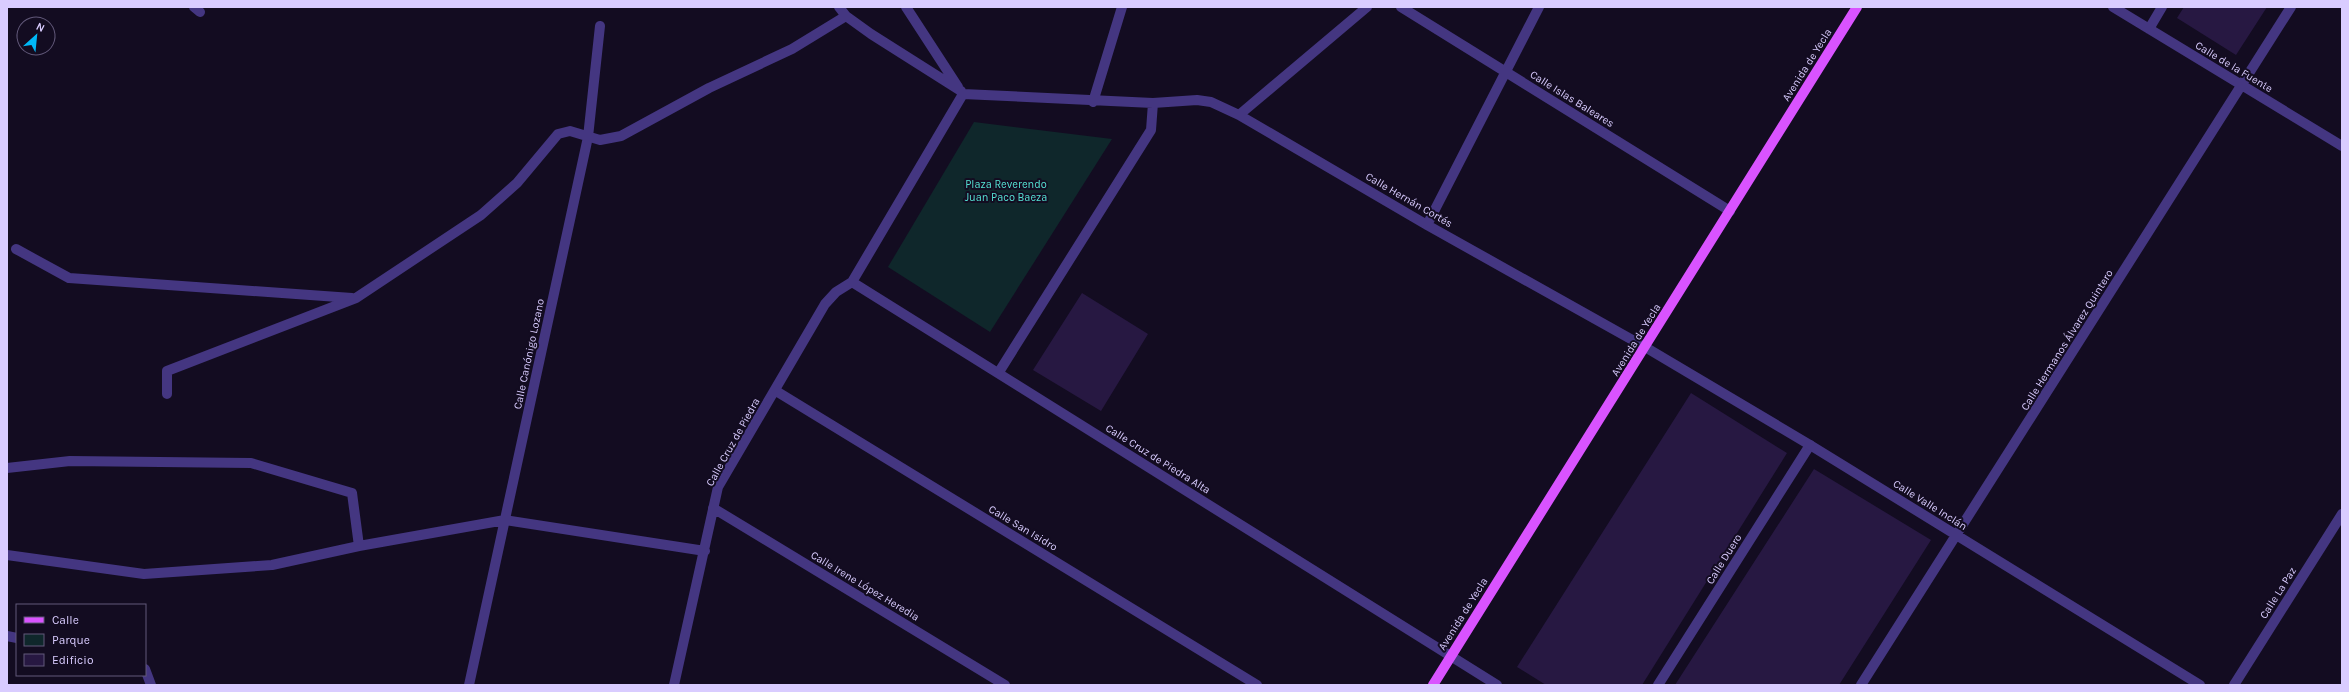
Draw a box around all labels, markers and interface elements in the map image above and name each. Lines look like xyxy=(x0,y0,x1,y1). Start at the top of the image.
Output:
north arrow xyxy=(16,16,56,56)
text: N xyxy=(34,20,47,35)
street label: Avenida de Yecla xyxy=(1780,26,1834,104)
street label: Calle de la Fuente xyxy=(2193,39,2275,95)
street label: Calle Islas Baleares xyxy=(1528,68,1617,130)
street label: Calle Hernán Cortés xyxy=(1363,170,1455,230)
park label: Plaza Reverendo Juan Paco Baeza xyxy=(965,178,1047,204)
street label: Calle Hermanos Álvarez Quintero xyxy=(2016,266,2116,413)
street label: Calle Canónigo Lozano xyxy=(511,298,547,410)
street label: Avenida de Yecla xyxy=(1609,301,1663,379)
street label: Calle Cruz de Piedra xyxy=(703,396,763,488)
street label: Calle Cruz de Piedra Alta xyxy=(1103,421,1213,497)
street label: Calle Valle Inclán xyxy=(1891,477,1969,533)
street label: Calle San Isidro xyxy=(986,502,1060,554)
street label: Calle Duero xyxy=(1703,531,1745,587)
street label: Calle Irene López Heredia xyxy=(808,548,922,624)
street label: Calle La Paz xyxy=(2257,565,2299,621)
street label: Avenida de Yecla xyxy=(1436,575,1490,653)
legend xyxy=(16,604,146,676)
text: Calle xyxy=(52,613,79,627)
text: Parque xyxy=(52,633,90,647)
text: Edificio xyxy=(52,653,93,667)

